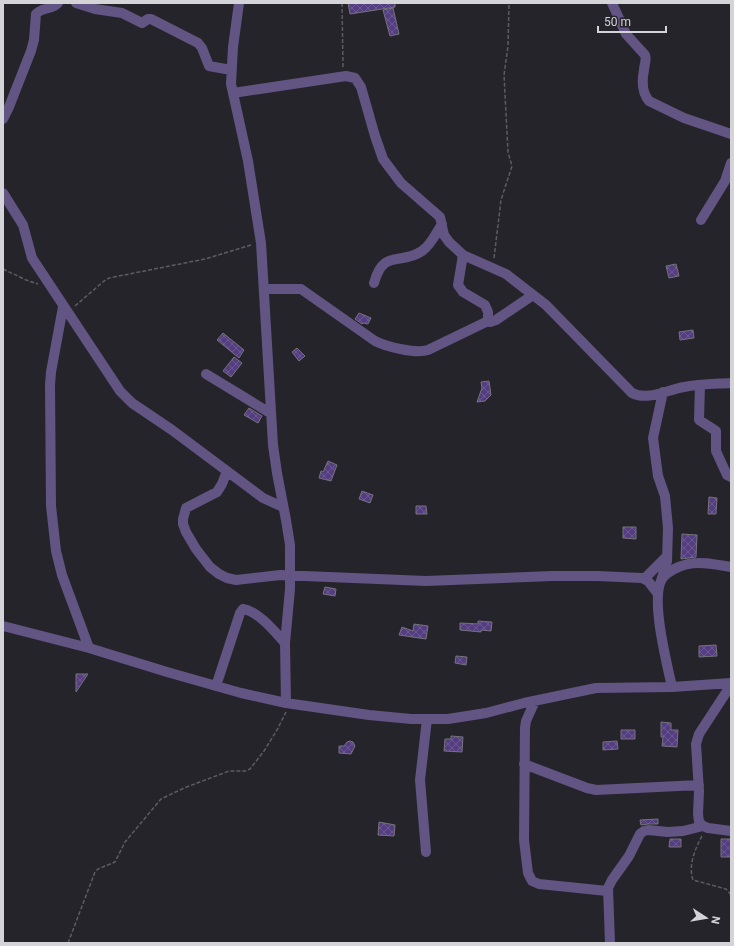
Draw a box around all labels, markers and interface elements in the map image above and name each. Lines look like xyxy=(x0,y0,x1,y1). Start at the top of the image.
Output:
scale bar xyxy=(598,8,666,34)
text: 50 m xyxy=(604,15,631,29)
north arrow xyxy=(686,898,726,938)
text: N xyxy=(708,915,722,925)

